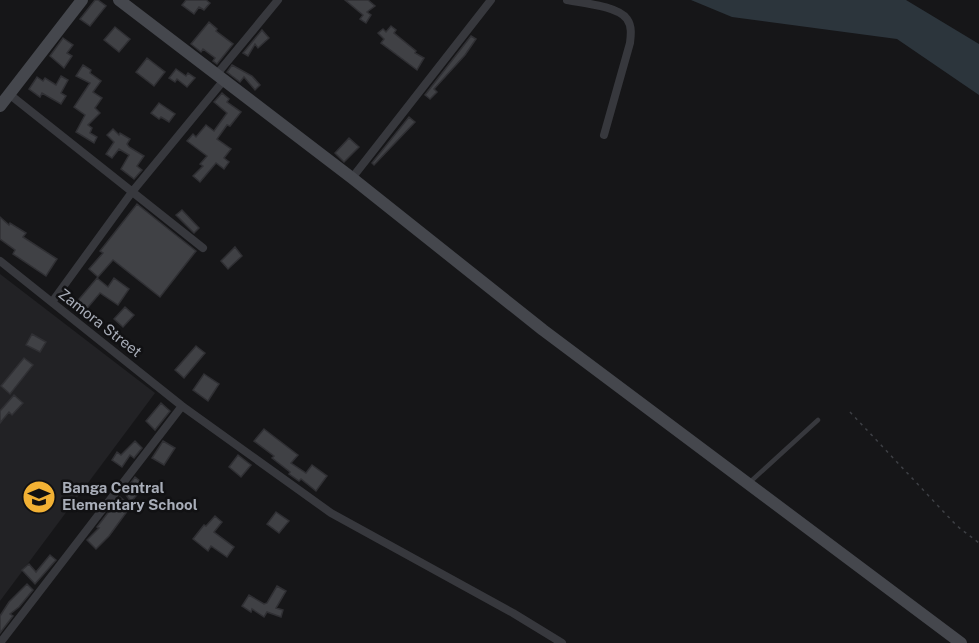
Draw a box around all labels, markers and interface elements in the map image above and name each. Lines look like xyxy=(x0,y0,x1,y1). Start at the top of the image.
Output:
street label: Zamora Street xyxy=(55,285,145,360)
school or university icon: Banga Central Elementary School xyxy=(21,479,57,515)
place label: Banga Central Elementary School xyxy=(62,479,198,513)

